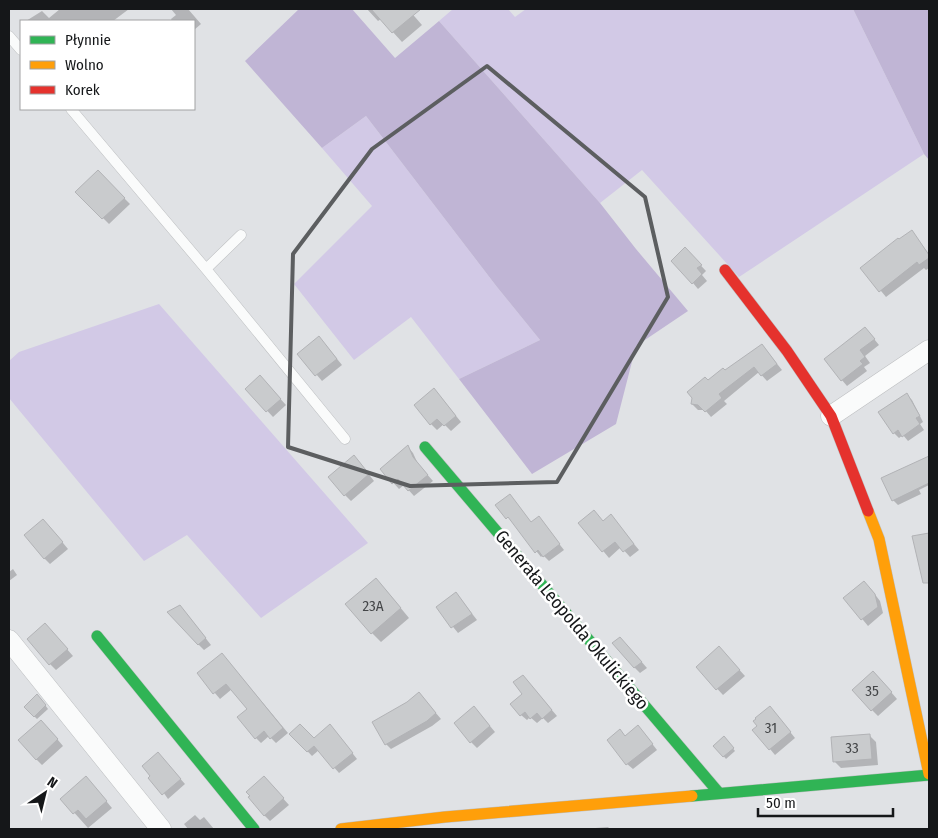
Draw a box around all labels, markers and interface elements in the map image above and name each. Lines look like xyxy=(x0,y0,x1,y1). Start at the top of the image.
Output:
legend xyxy=(20,20,195,110)
text: Płynnie xyxy=(65,31,111,49)
text: Wolno xyxy=(65,56,104,74)
text: Korek xyxy=(65,81,100,99)
street label: Generała Leopolda Okulickiego xyxy=(490,526,654,714)
house number: 23A xyxy=(362,597,384,615)
house number: 35 xyxy=(865,682,879,700)
house number: 31 xyxy=(765,719,777,737)
house number: 33 xyxy=(845,739,859,757)
north arrow xyxy=(20,768,70,818)
text: N xyxy=(44,773,60,792)
scale bar xyxy=(758,786,893,818)
text: 50 m xyxy=(766,794,796,812)

